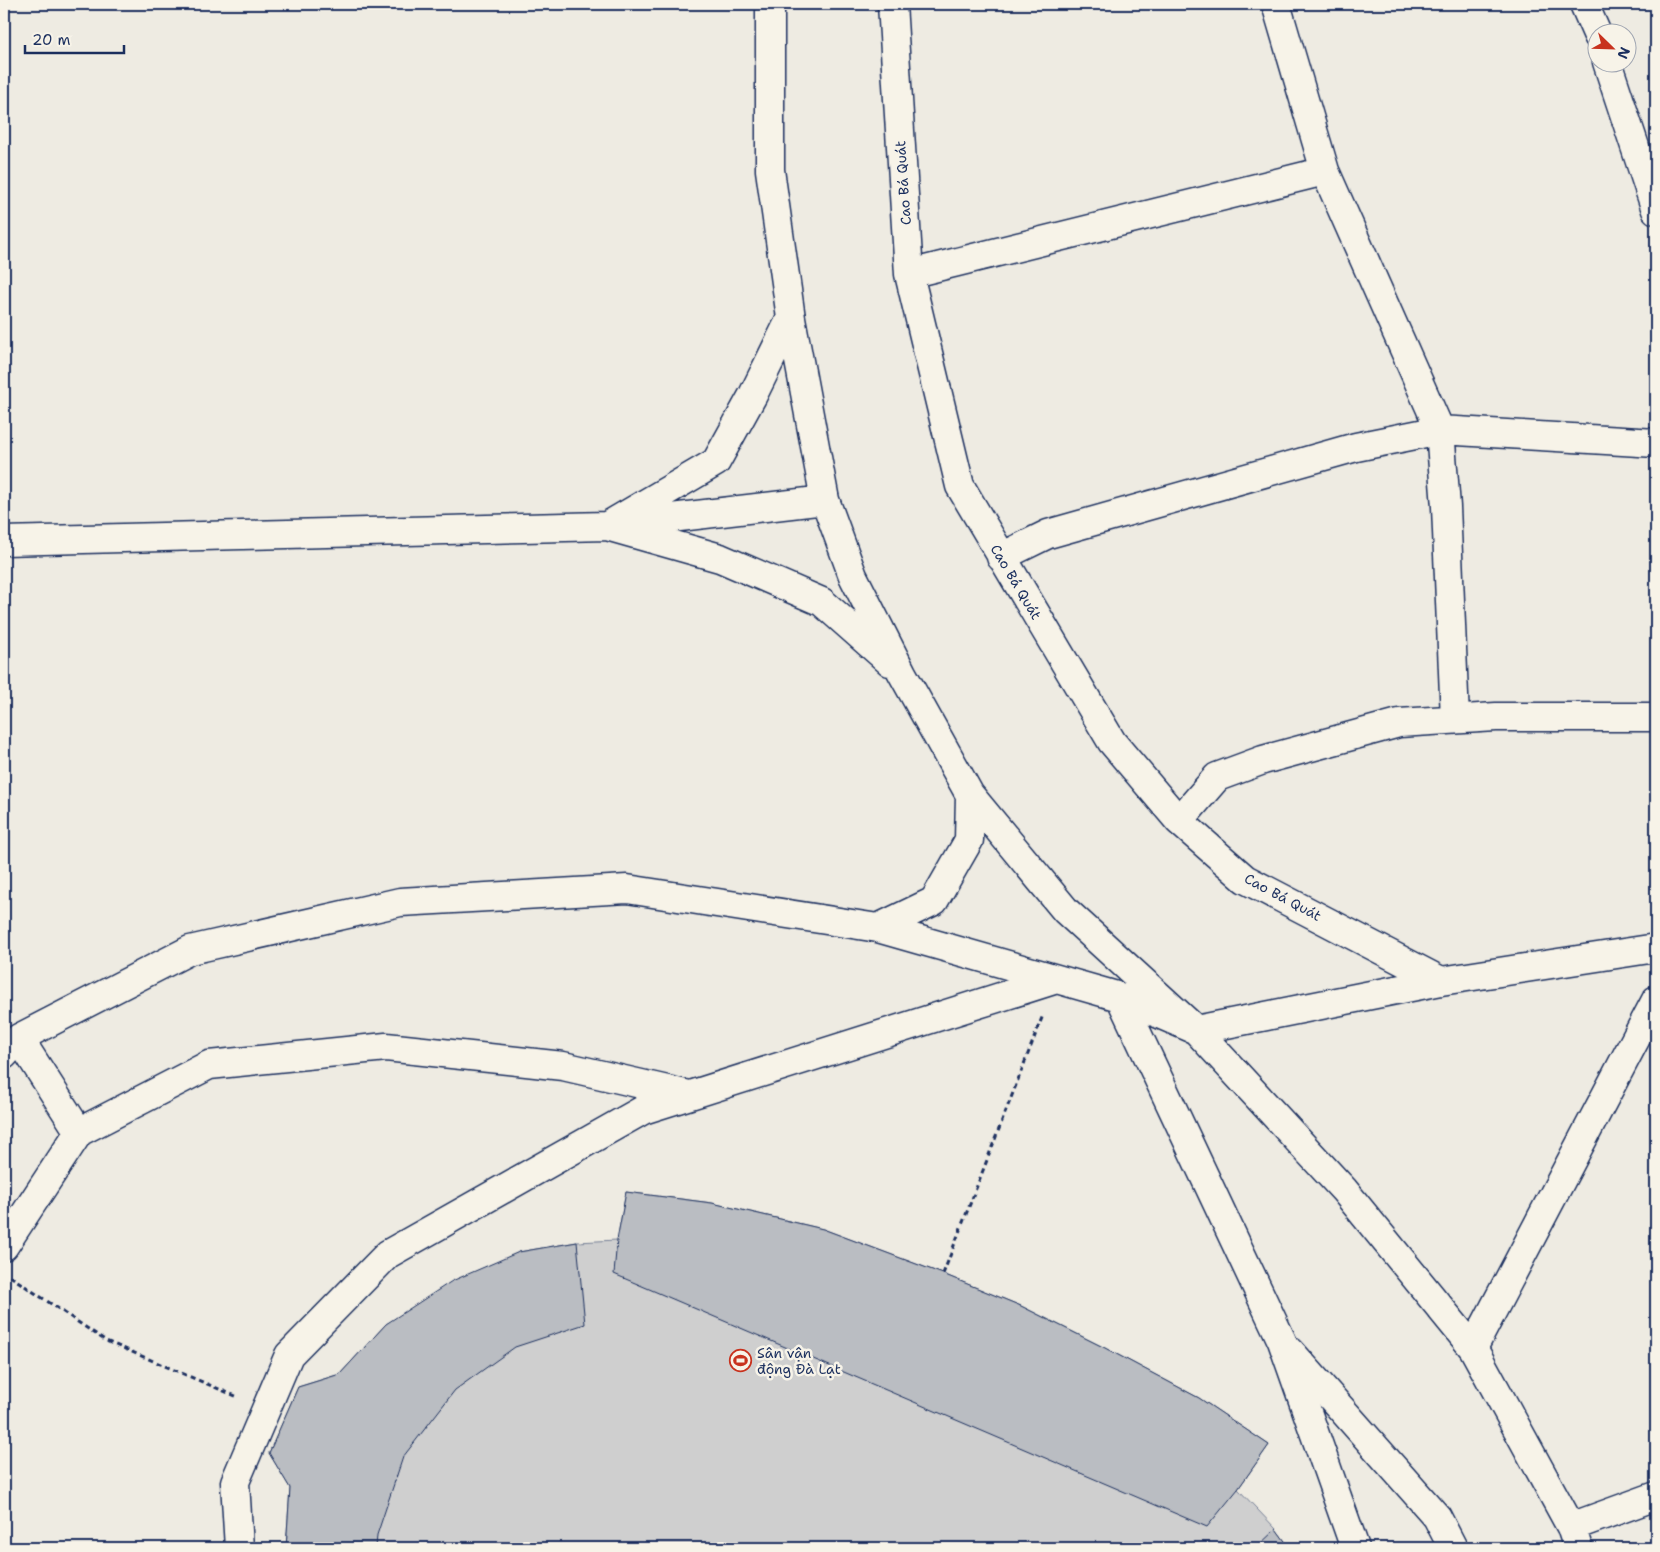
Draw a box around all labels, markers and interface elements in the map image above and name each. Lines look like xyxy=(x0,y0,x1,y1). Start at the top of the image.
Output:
scale bar xyxy=(25,22,124,54)
north arrow xyxy=(1588,22,1638,72)
text: 20 m xyxy=(32,30,71,50)
text: N xyxy=(1614,44,1634,62)
street label: Cao Bá Quát xyxy=(891,140,915,226)
street label: Cao Bá Quát xyxy=(986,541,1046,623)
street label: Cao Bá Quát xyxy=(1241,869,1325,925)
place label: Sân vận động Đà Lạt xyxy=(757,1344,841,1378)
sports icon: Sân vận động Đà Lạt xyxy=(729,1349,753,1373)

